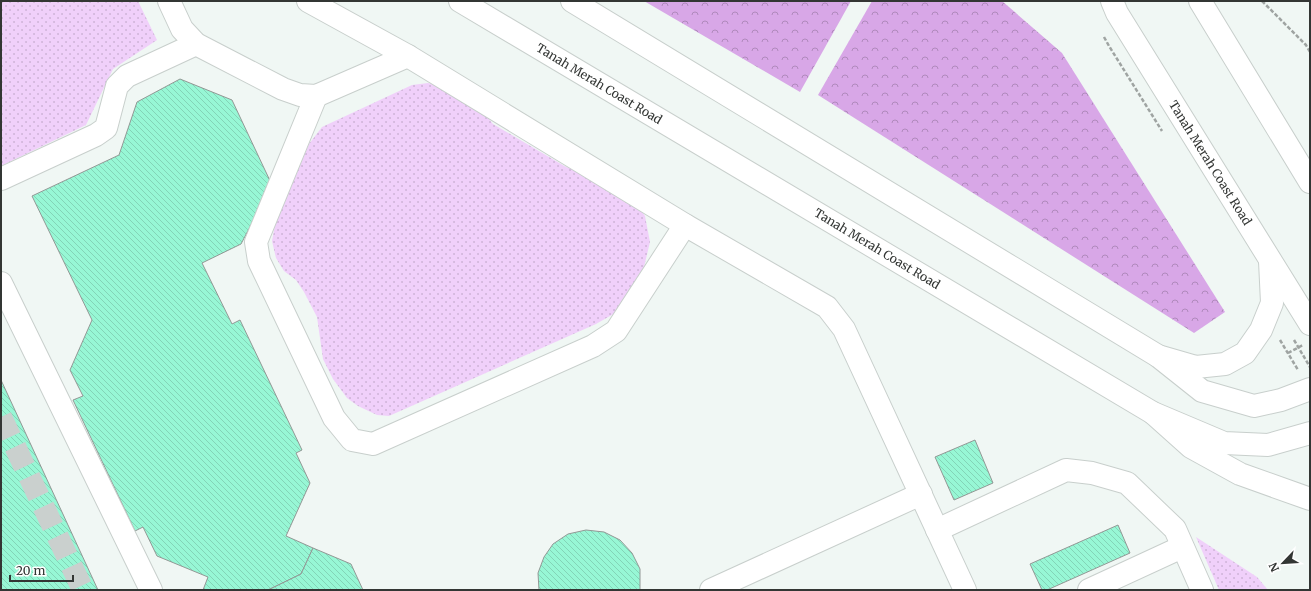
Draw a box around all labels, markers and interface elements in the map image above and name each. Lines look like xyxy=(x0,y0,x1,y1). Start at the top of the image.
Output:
street label: Tanah Merah Coast Road xyxy=(534,40,665,127)
street label: Tanah Merah Coast Road xyxy=(1166,98,1255,228)
street label: Tanah Merah Coast Road xyxy=(812,205,943,292)
north arrow xyxy=(1263,543,1303,583)
scale bar xyxy=(10,557,73,583)
text: N xyxy=(1266,560,1282,574)
text: 20 m xyxy=(16,563,45,578)

